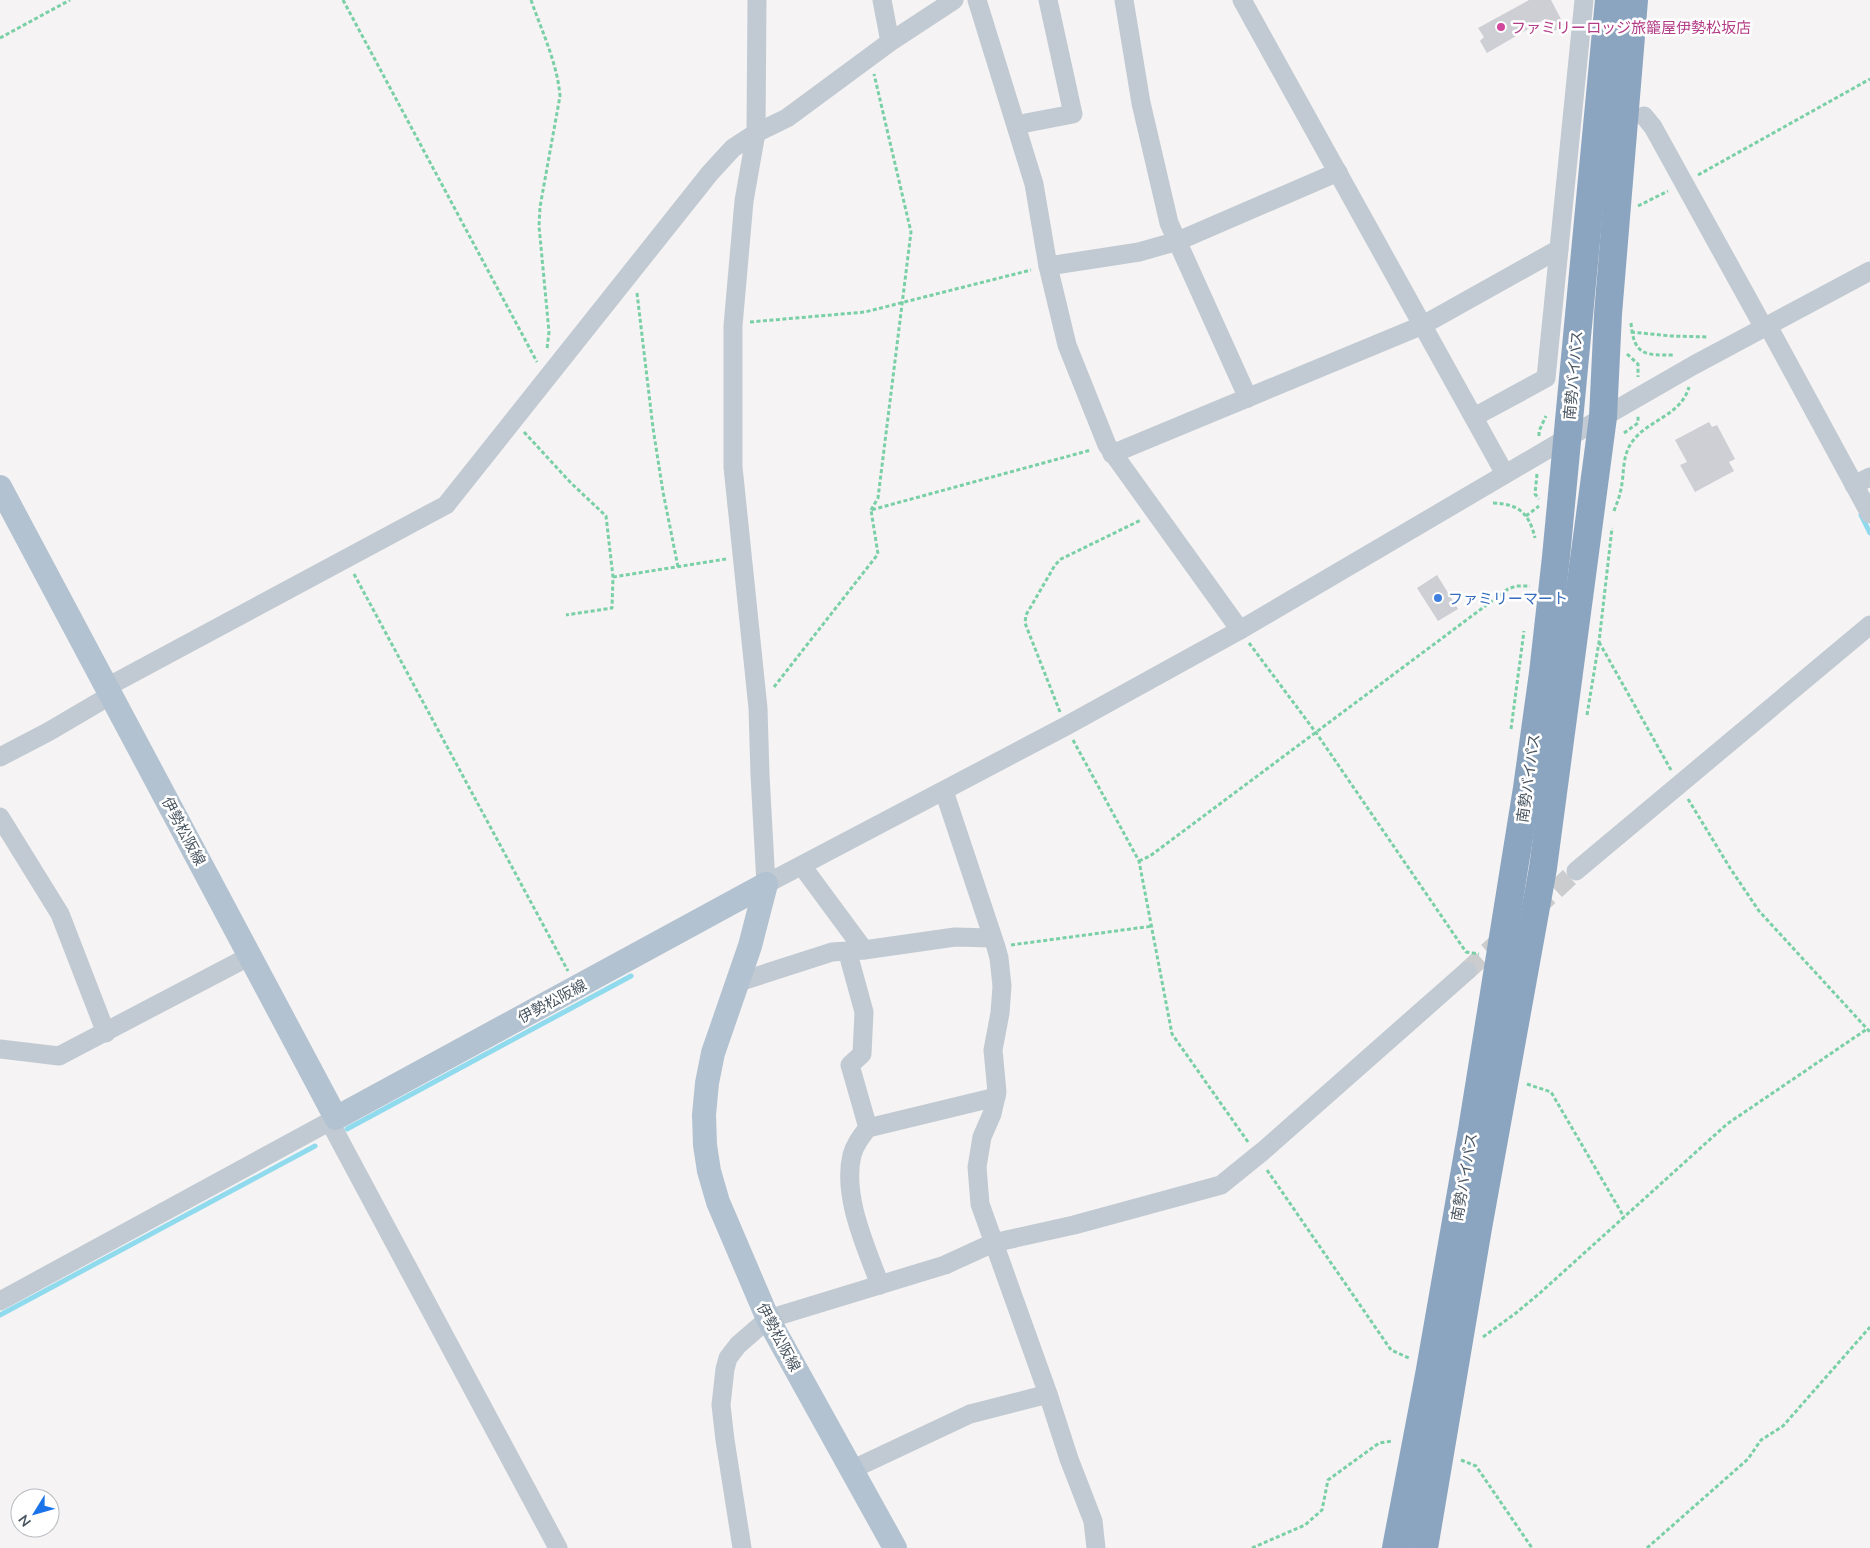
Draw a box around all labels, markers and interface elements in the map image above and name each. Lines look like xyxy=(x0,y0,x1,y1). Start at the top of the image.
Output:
place label: ファミリーロッジ旅籠屋伊勢松坂店 xyxy=(1511,18,1751,37)
marker: ファミリーロッジ旅籠屋伊勢松坂店 xyxy=(1495,21,1507,33)
street label: 南勢バイパス xyxy=(1560,329,1586,421)
place label: ファミリーマート xyxy=(1448,589,1568,608)
marker: ファミリーマート xyxy=(1432,592,1444,604)
street label: 南勢バイパス xyxy=(1512,732,1544,824)
street label: 伊勢松阪線 xyxy=(158,793,210,869)
street label: 伊勢松阪線 xyxy=(514,975,590,1027)
street label: 南勢バイパス xyxy=(1447,1131,1481,1223)
street label: 伊勢松阪線 xyxy=(753,1299,805,1375)
north arrow xyxy=(10,1488,60,1538)
text: N xyxy=(14,1511,35,1530)

